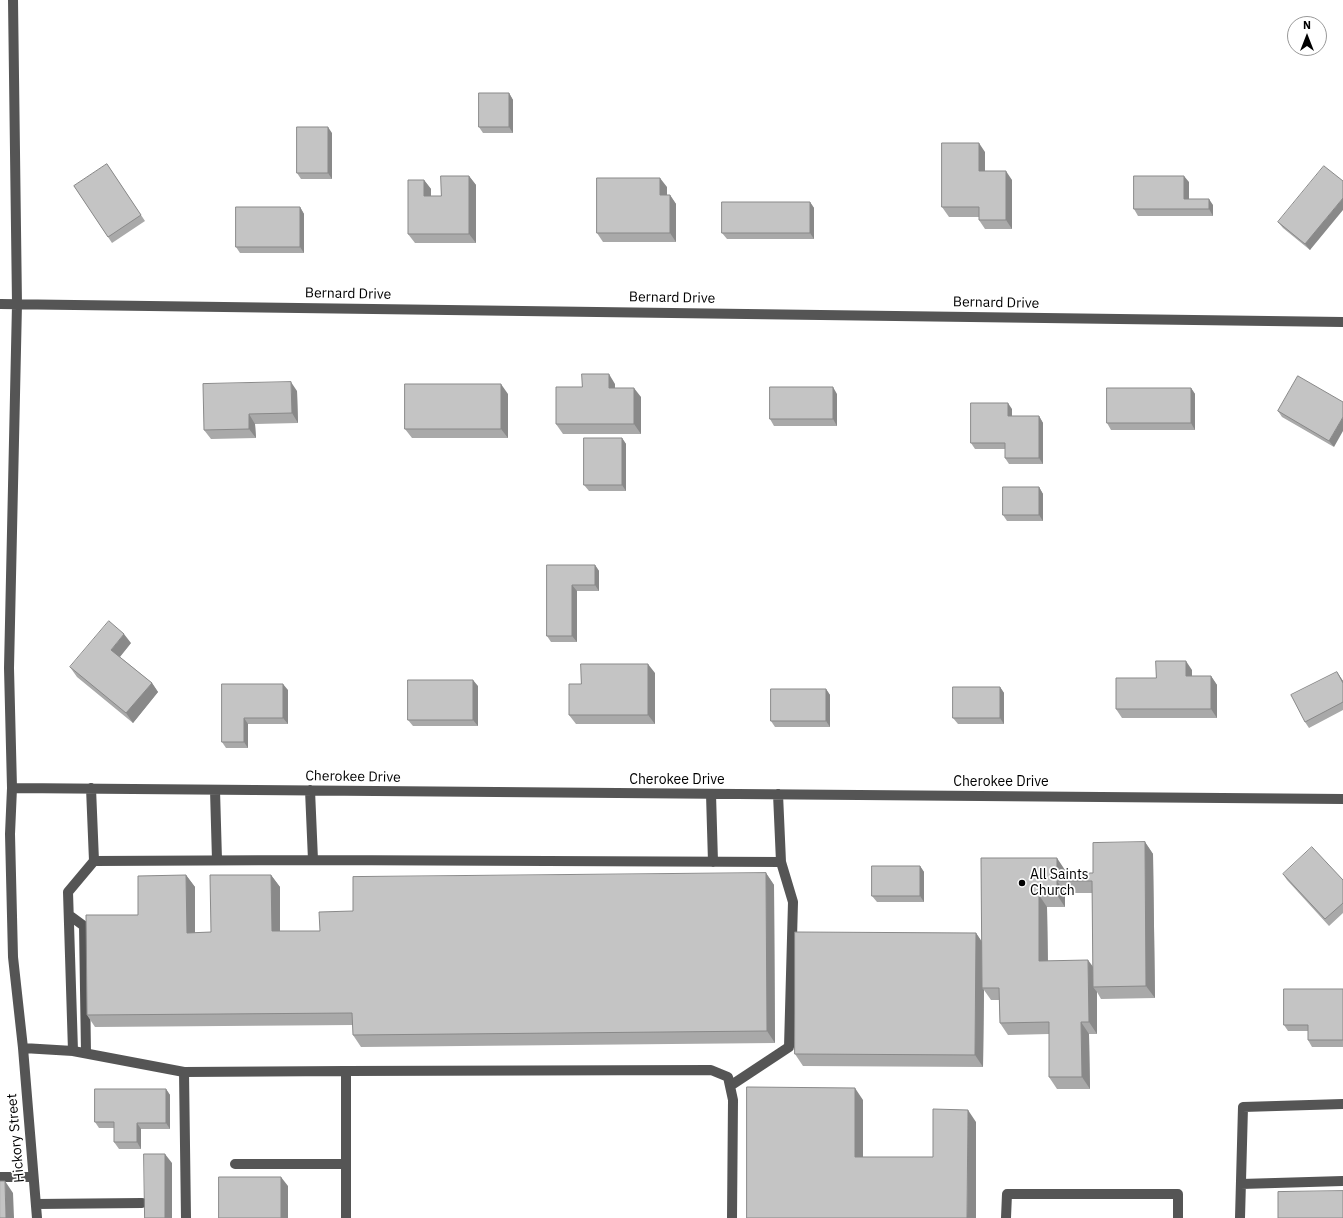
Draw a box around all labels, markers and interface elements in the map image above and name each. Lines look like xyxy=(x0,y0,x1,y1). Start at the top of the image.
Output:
north arrow xyxy=(1287,16,1327,56)
text: N xyxy=(1303,18,1311,32)
street label: Bernard Drive xyxy=(305,285,391,303)
street label: Bernard Drive xyxy=(629,289,715,307)
street label: Bernard Drive xyxy=(953,294,1039,312)
street label: Cherokee Drive xyxy=(305,768,401,786)
street label: Cherokee Drive xyxy=(629,772,725,788)
street label: Cherokee Drive xyxy=(953,774,1049,790)
place label: All Saints Church xyxy=(1030,867,1089,900)
marker: All Saints Church xyxy=(1017,878,1027,888)
street label: Hickory Street xyxy=(4,1093,28,1183)

